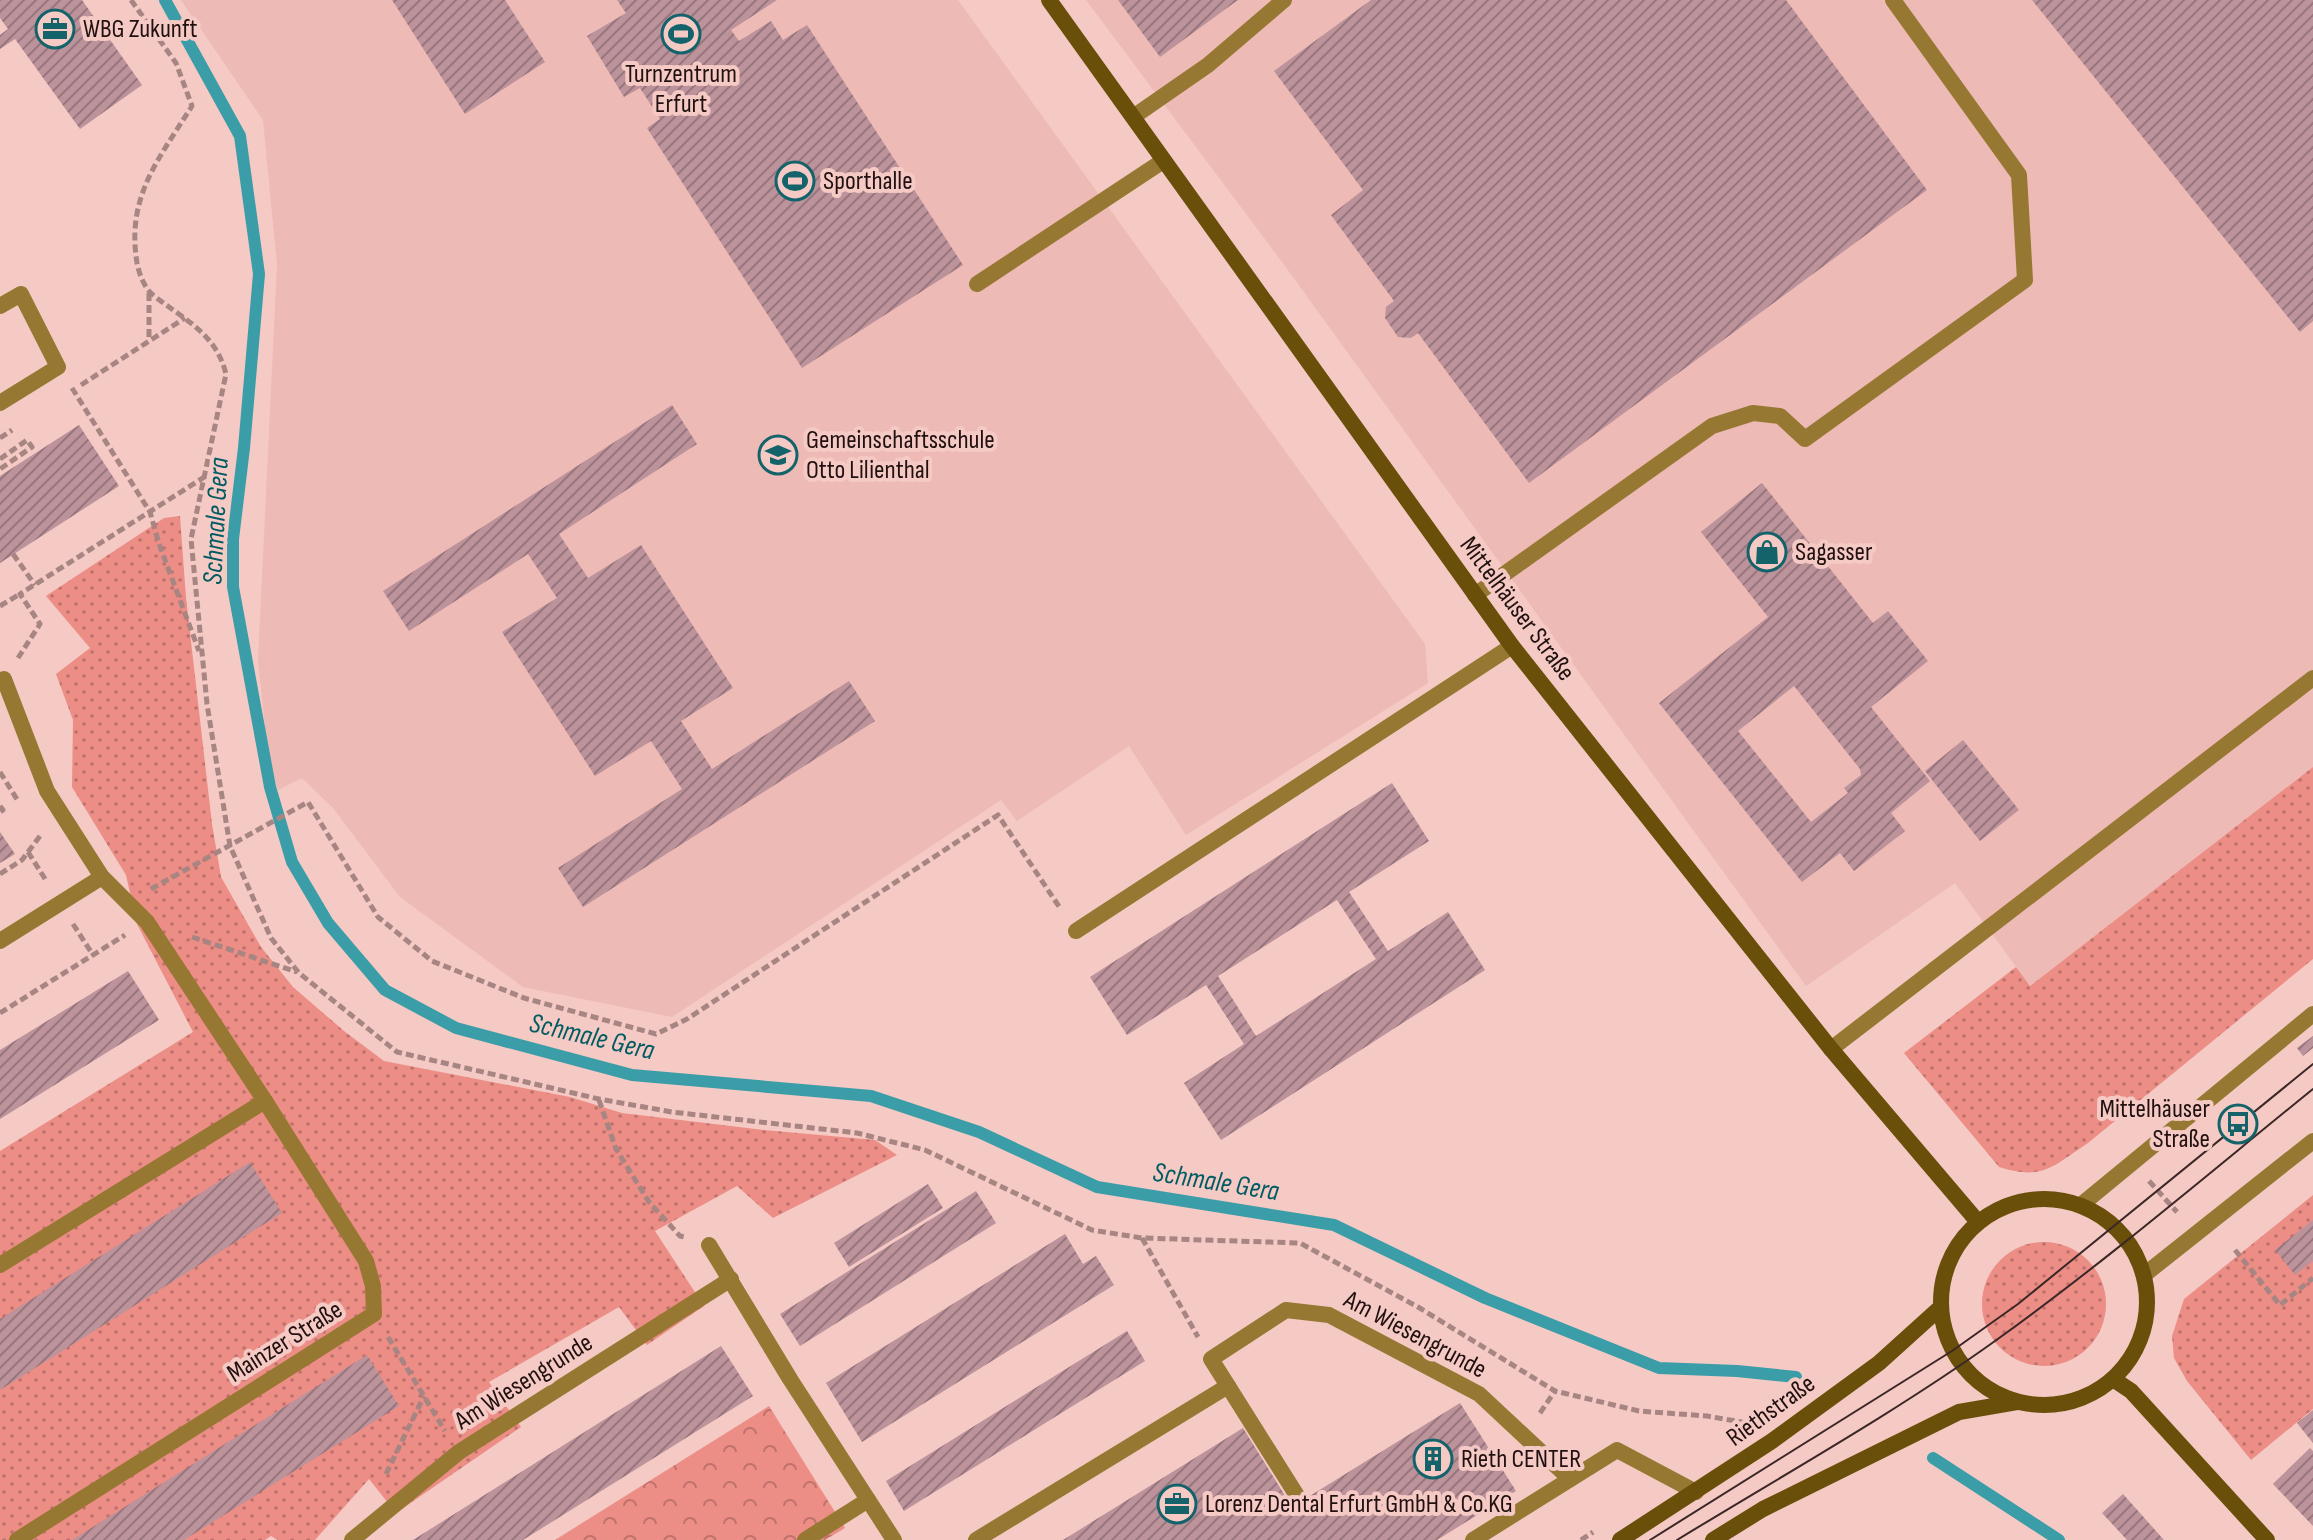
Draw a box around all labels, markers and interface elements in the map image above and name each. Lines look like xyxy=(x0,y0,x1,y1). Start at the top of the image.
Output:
office icon: WBG Zukunft xyxy=(34,8,76,50)
sports icon: Turnzentrum Erfurt xyxy=(660,13,702,55)
place label: WBG Zukunft xyxy=(83,14,197,45)
place label: Turnzentrum Erfurt xyxy=(625,59,737,120)
sports icon: Sporthalle xyxy=(774,160,816,202)
place label: Sporthalle xyxy=(823,166,913,197)
place label: Gemeinschaftsschule Otto Lilienthal xyxy=(806,425,995,486)
school or university icon: Gemeinschaftsschule Otto Lilienthal xyxy=(757,434,799,476)
water label: Schmale Gera xyxy=(196,456,236,585)
street label: Mittelhäuser Straße xyxy=(1453,531,1581,687)
shop icon: Sagasser xyxy=(1746,531,1788,573)
place label: Sagasser xyxy=(1795,537,1873,568)
water label: Schmale Gera xyxy=(526,1007,658,1068)
place label: Mittelhäuser Straße xyxy=(2100,1094,2211,1155)
bus stop icon: Mittelhäuser Straße xyxy=(2217,1103,2259,1145)
water label: Schmale Gera xyxy=(1151,1156,1282,1208)
street label: Am Wiesengrunde xyxy=(1338,1284,1491,1385)
street label: Mainzer Straße xyxy=(222,1294,348,1390)
street label: Am Wiesengrunde xyxy=(448,1327,599,1437)
street label: Riethstraße xyxy=(1721,1368,1821,1454)
building icon: Rieth CENTER xyxy=(1412,1438,1454,1480)
place label: Rieth CENTER xyxy=(1461,1444,1581,1475)
office icon: Lorenz Dental Erfurt GmbH & Co.KG xyxy=(1156,1483,1198,1525)
place label: Lorenz Dental Erfurt GmbH & Co.KG xyxy=(1205,1489,1513,1520)

